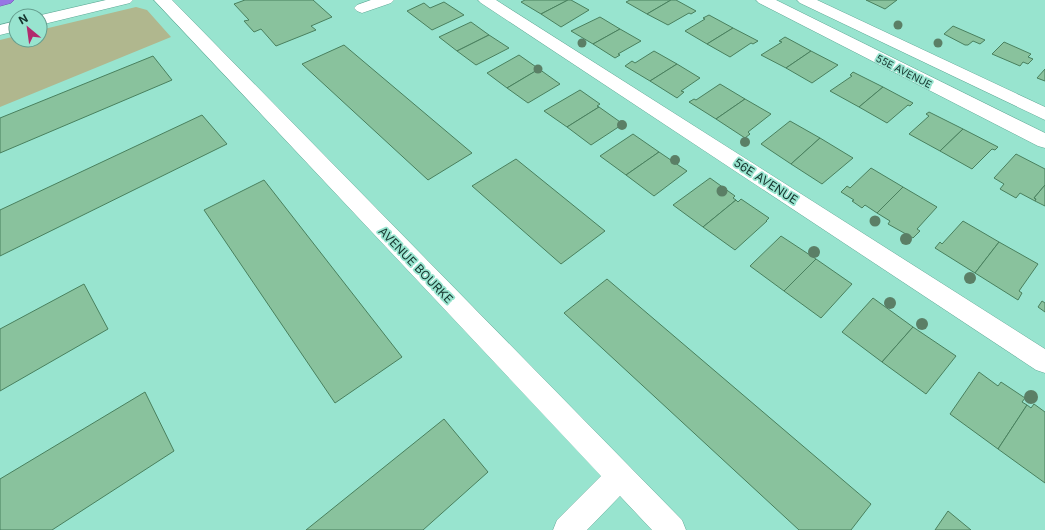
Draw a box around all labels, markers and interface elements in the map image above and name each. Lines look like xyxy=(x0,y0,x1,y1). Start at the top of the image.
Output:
north arrow xyxy=(8,8,48,48)
text: N xyxy=(16,11,30,27)
street label: 55E AVENUE xyxy=(874,52,934,90)
street label: 56E AVENUE xyxy=(731,155,801,207)
street label: AVENUE BOURKE xyxy=(376,224,456,306)

